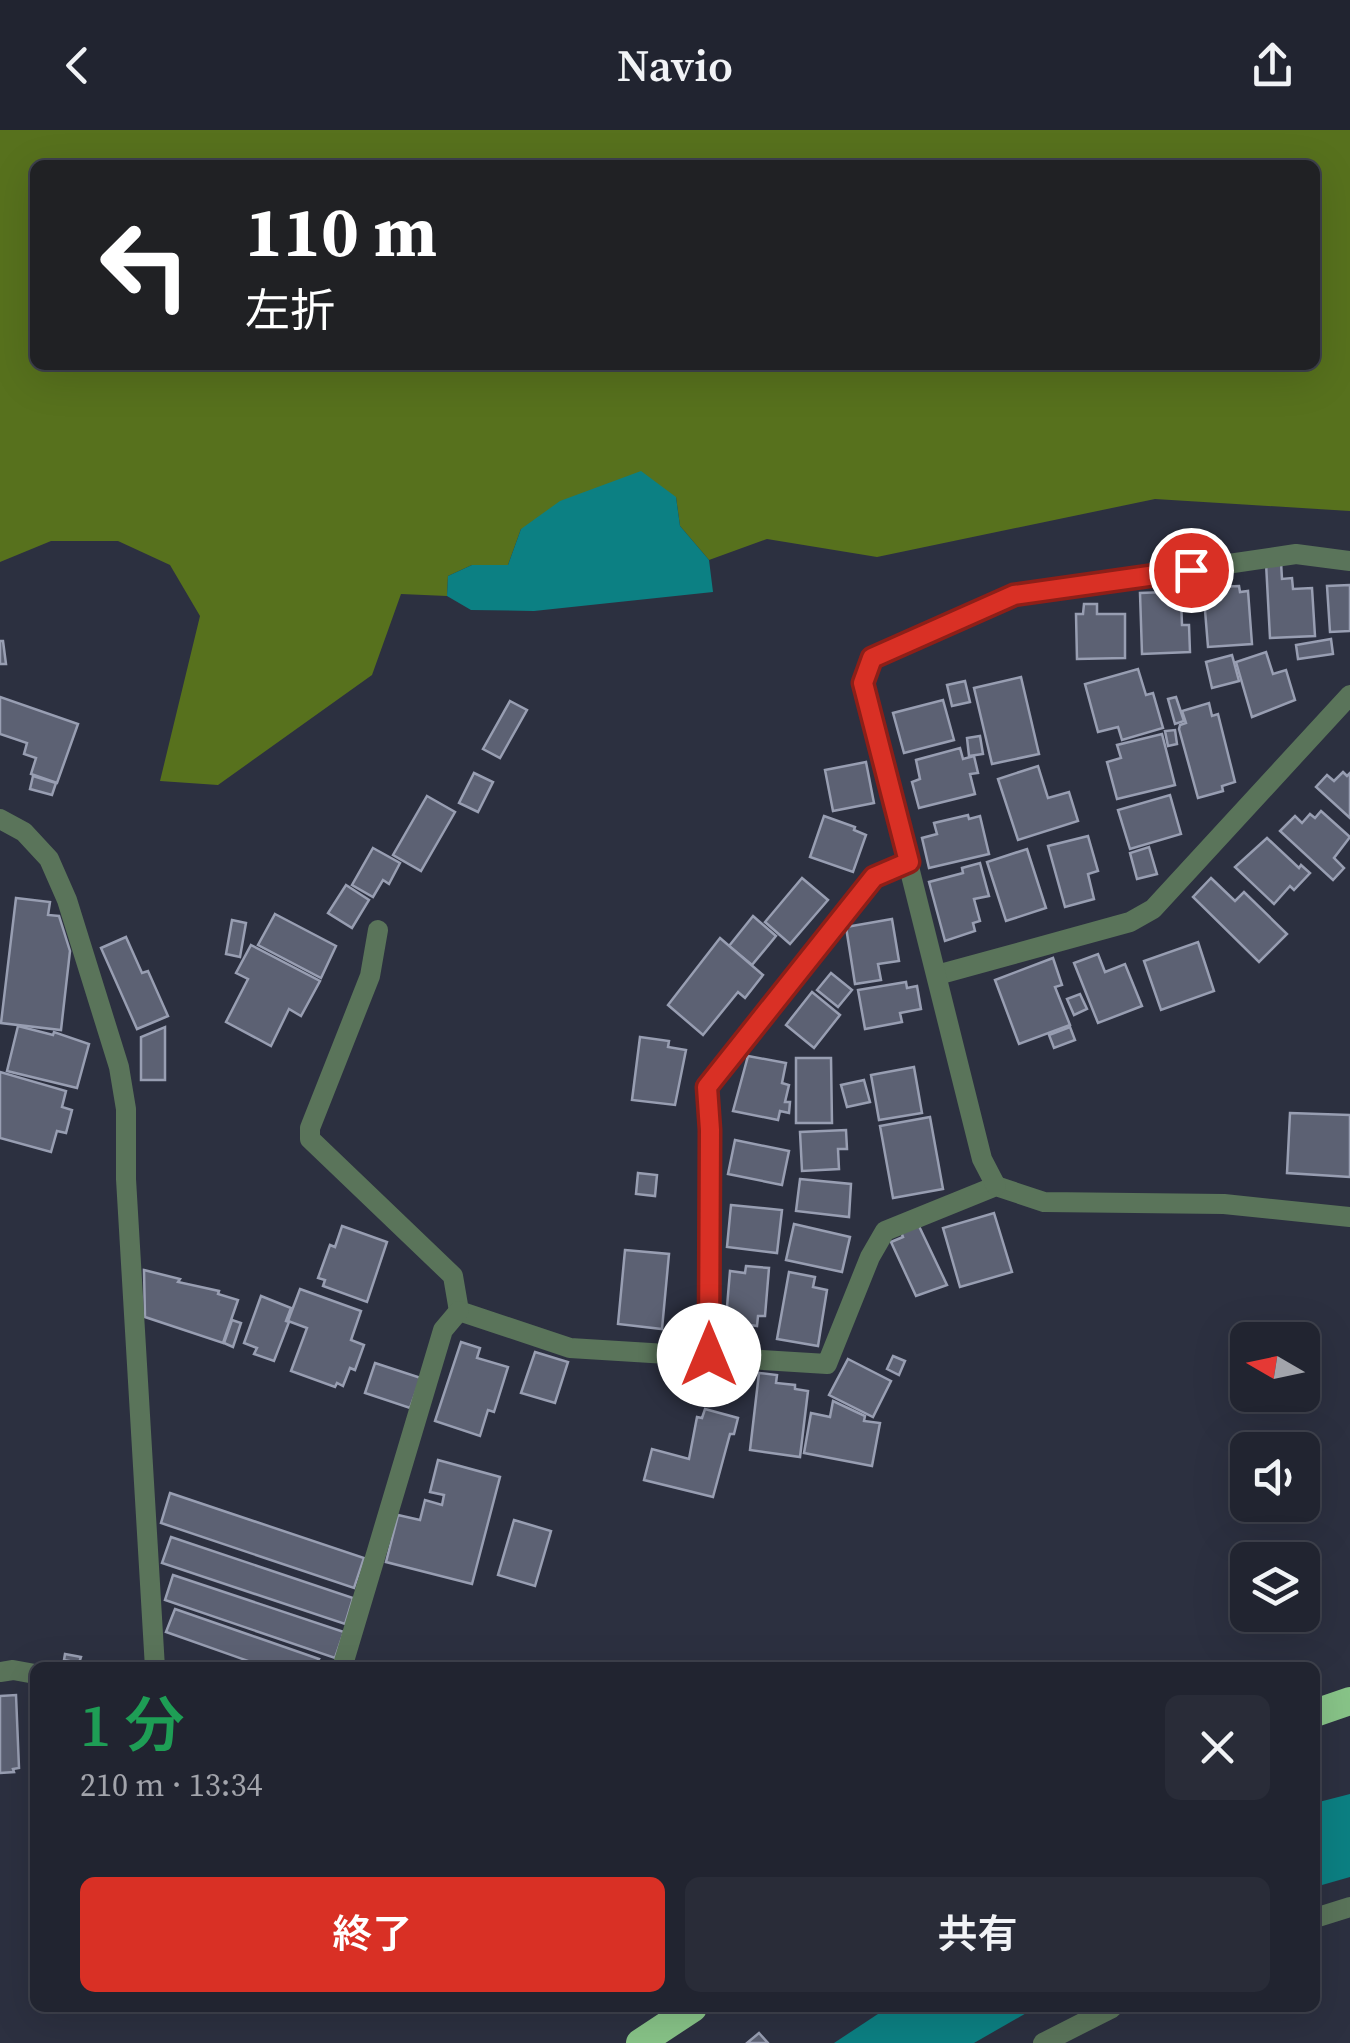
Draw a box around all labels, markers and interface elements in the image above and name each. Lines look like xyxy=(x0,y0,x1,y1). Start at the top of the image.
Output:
text: Navio xyxy=(617,34,733,96)
icon: back xyxy=(50,38,105,93)
icon: share xyxy=(1245,38,1300,93)
text: 110 m xyxy=(245,183,437,279)
icon: left xyxy=(80,200,210,330)
text: 左折 xyxy=(245,279,335,341)
pin xyxy=(1149,528,1234,613)
icon: arrive xyxy=(1164,543,1219,598)
position arrow xyxy=(657,1303,761,1407)
north arrow xyxy=(1230,1322,1320,1412)
map controls xyxy=(1230,1322,1320,1632)
button: sound xyxy=(1230,1432,1320,1522)
button: layers xyxy=(1230,1542,1320,1632)
text: 1 分 xyxy=(80,1684,185,1766)
button: close xyxy=(1165,1695,1270,1800)
text: 210 m · 13:34 xyxy=(80,1763,262,1807)
button: 終了 xyxy=(80,1877,665,1992)
button: 共有 xyxy=(685,1877,1270,1992)

